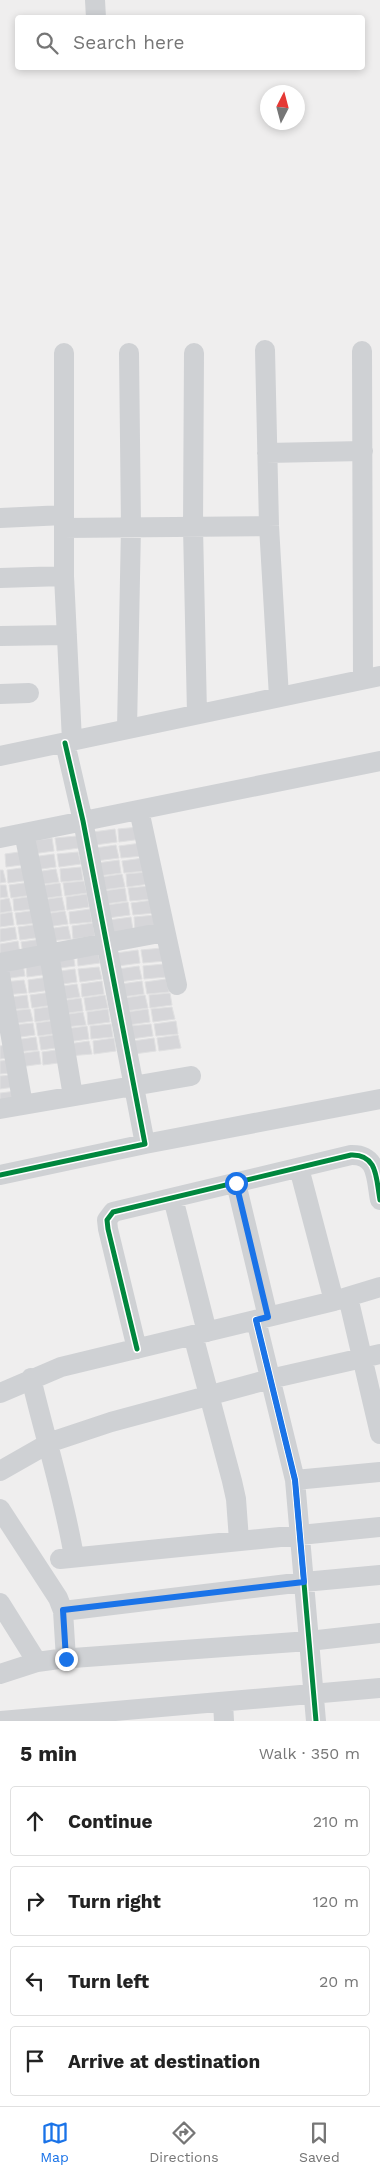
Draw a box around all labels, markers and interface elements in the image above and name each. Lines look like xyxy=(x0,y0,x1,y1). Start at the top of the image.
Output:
search box xyxy=(15,15,365,70)
icon: search xyxy=(33,29,61,57)
text: Search here xyxy=(73,31,184,54)
north arrow xyxy=(260,85,305,130)
route start xyxy=(225,1172,248,1195)
route end xyxy=(55,1648,78,1671)
text: 5 min xyxy=(20,1741,77,1766)
text: Walk · 350 m xyxy=(259,1744,360,1763)
icon: ahead xyxy=(21,1807,49,1835)
text: Continue xyxy=(68,1810,152,1833)
text: 210 m xyxy=(313,1812,359,1831)
icon: right xyxy=(21,1887,49,1915)
text: Turn right xyxy=(68,1890,161,1913)
text: 120 m xyxy=(313,1892,359,1911)
icon: left xyxy=(21,1967,49,1995)
text: Turn left xyxy=(68,1970,149,1993)
text: 20 m xyxy=(319,1972,359,1991)
icon: arrive xyxy=(21,2047,49,2075)
text: Arrive at destination xyxy=(68,2050,260,2073)
tab: Map xyxy=(40,2119,69,2165)
tab: Directions xyxy=(149,2119,219,2165)
tab: Saved xyxy=(299,2119,340,2165)

